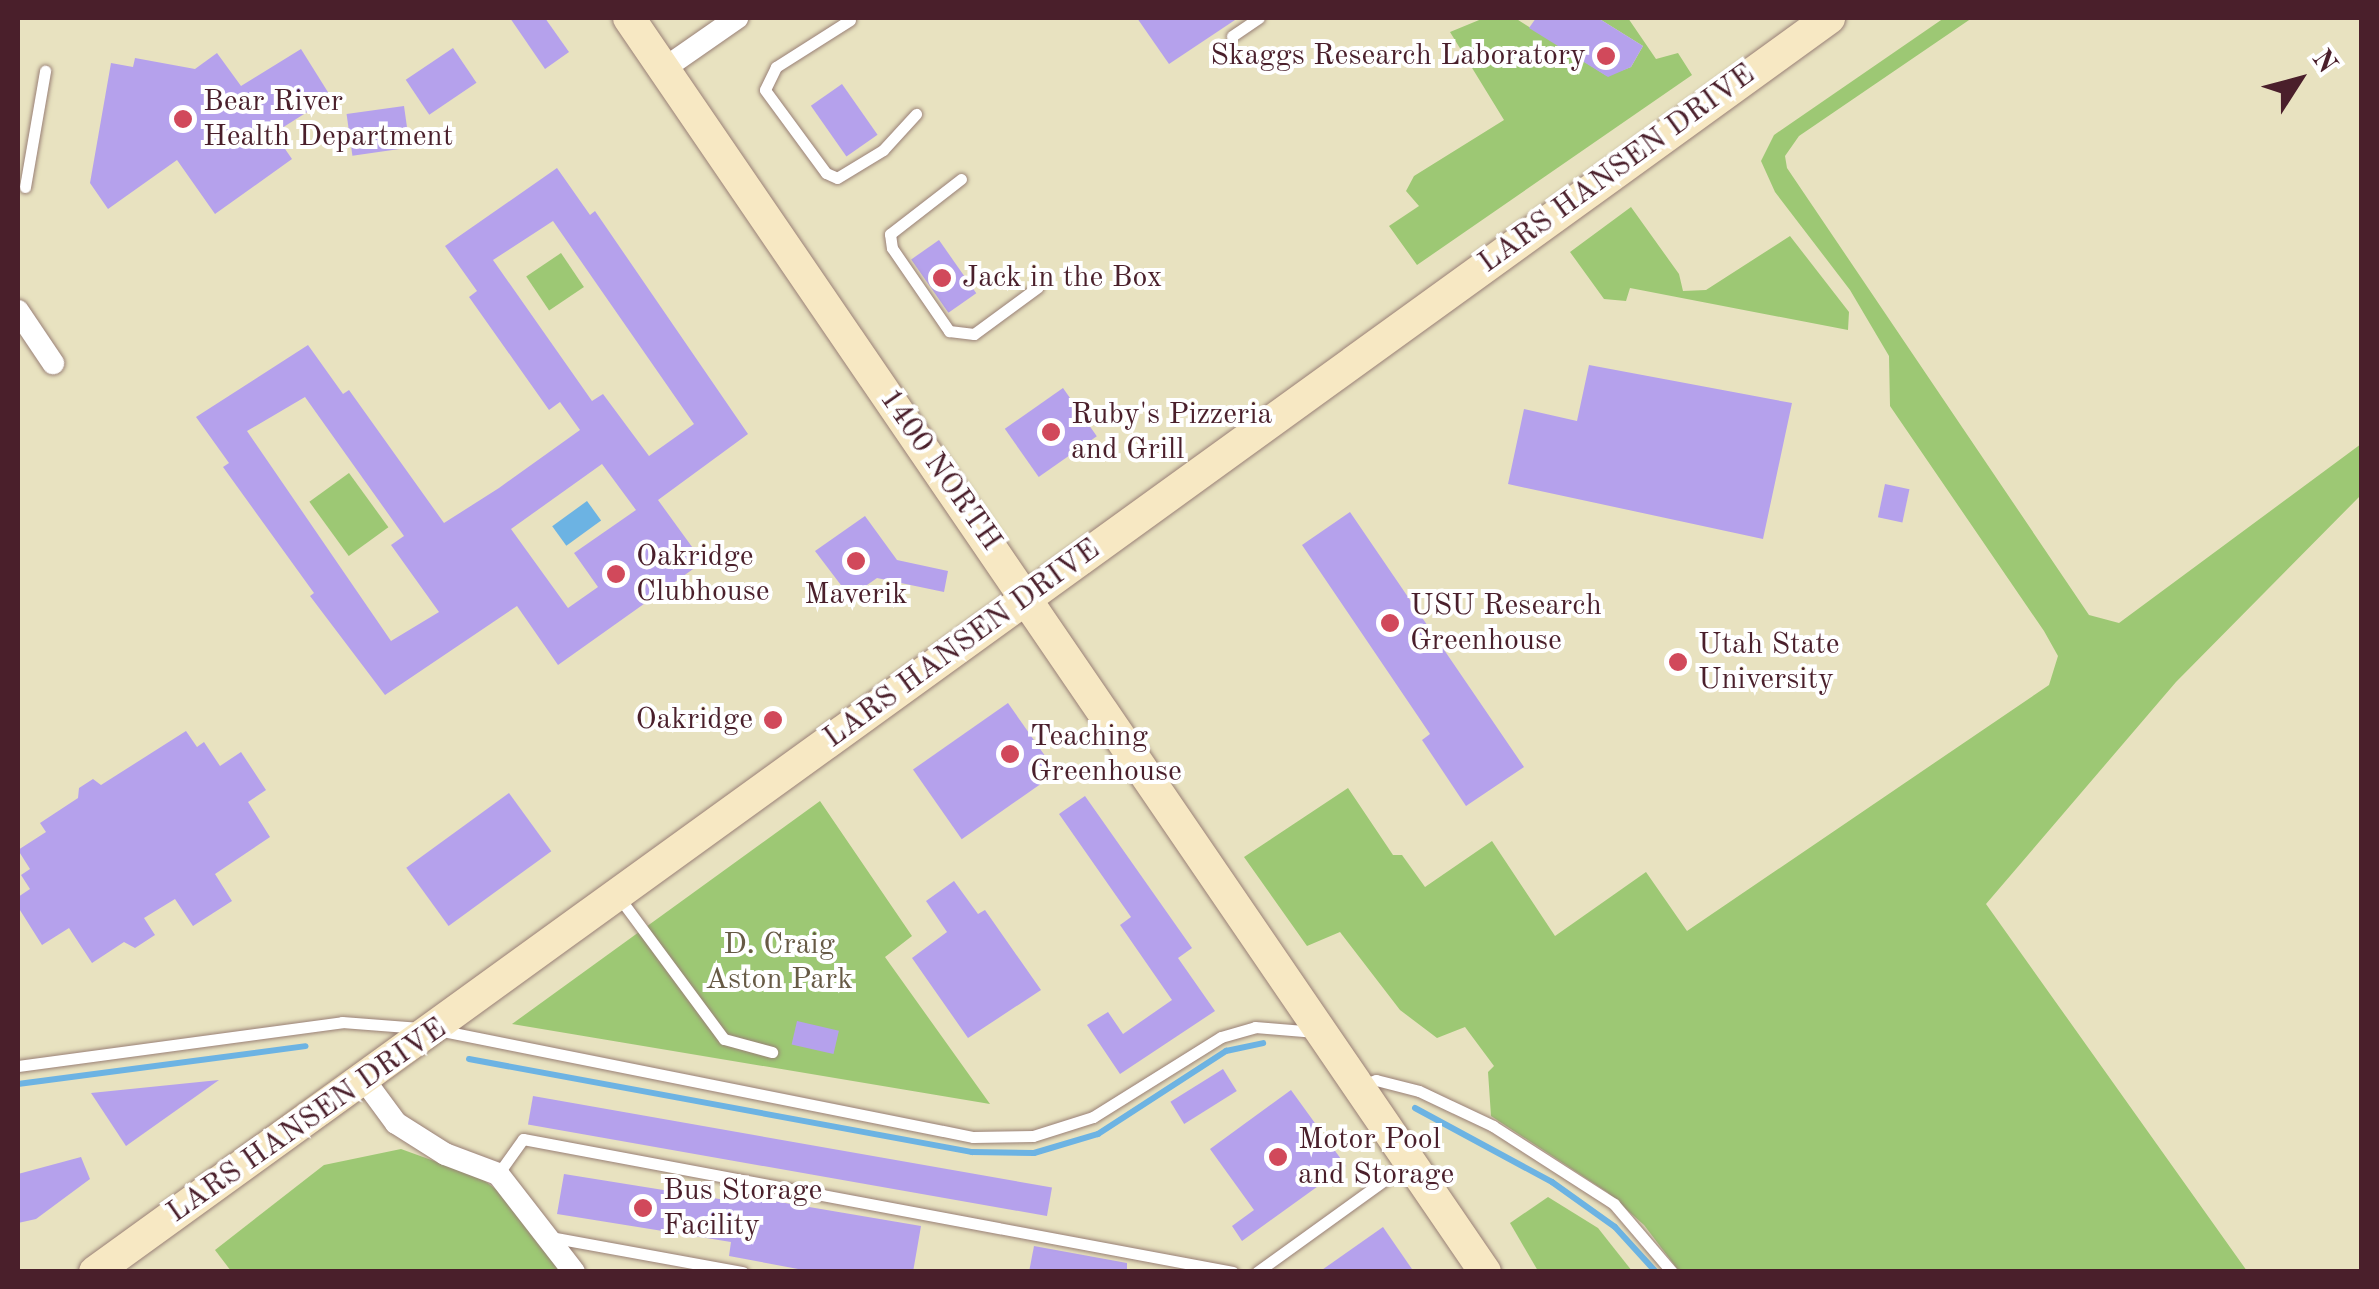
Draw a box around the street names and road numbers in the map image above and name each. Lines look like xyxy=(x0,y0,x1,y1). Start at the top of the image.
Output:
street label: LARS HANSEN DRIVE xyxy=(1472,57,1762,281)
street label: 1400 NORTH xyxy=(871,382,1009,558)
street label: LARS HANSEN DRIVE xyxy=(817,532,1107,756)
street label: LARS HANSEN DRIVE xyxy=(160,1011,454,1231)

